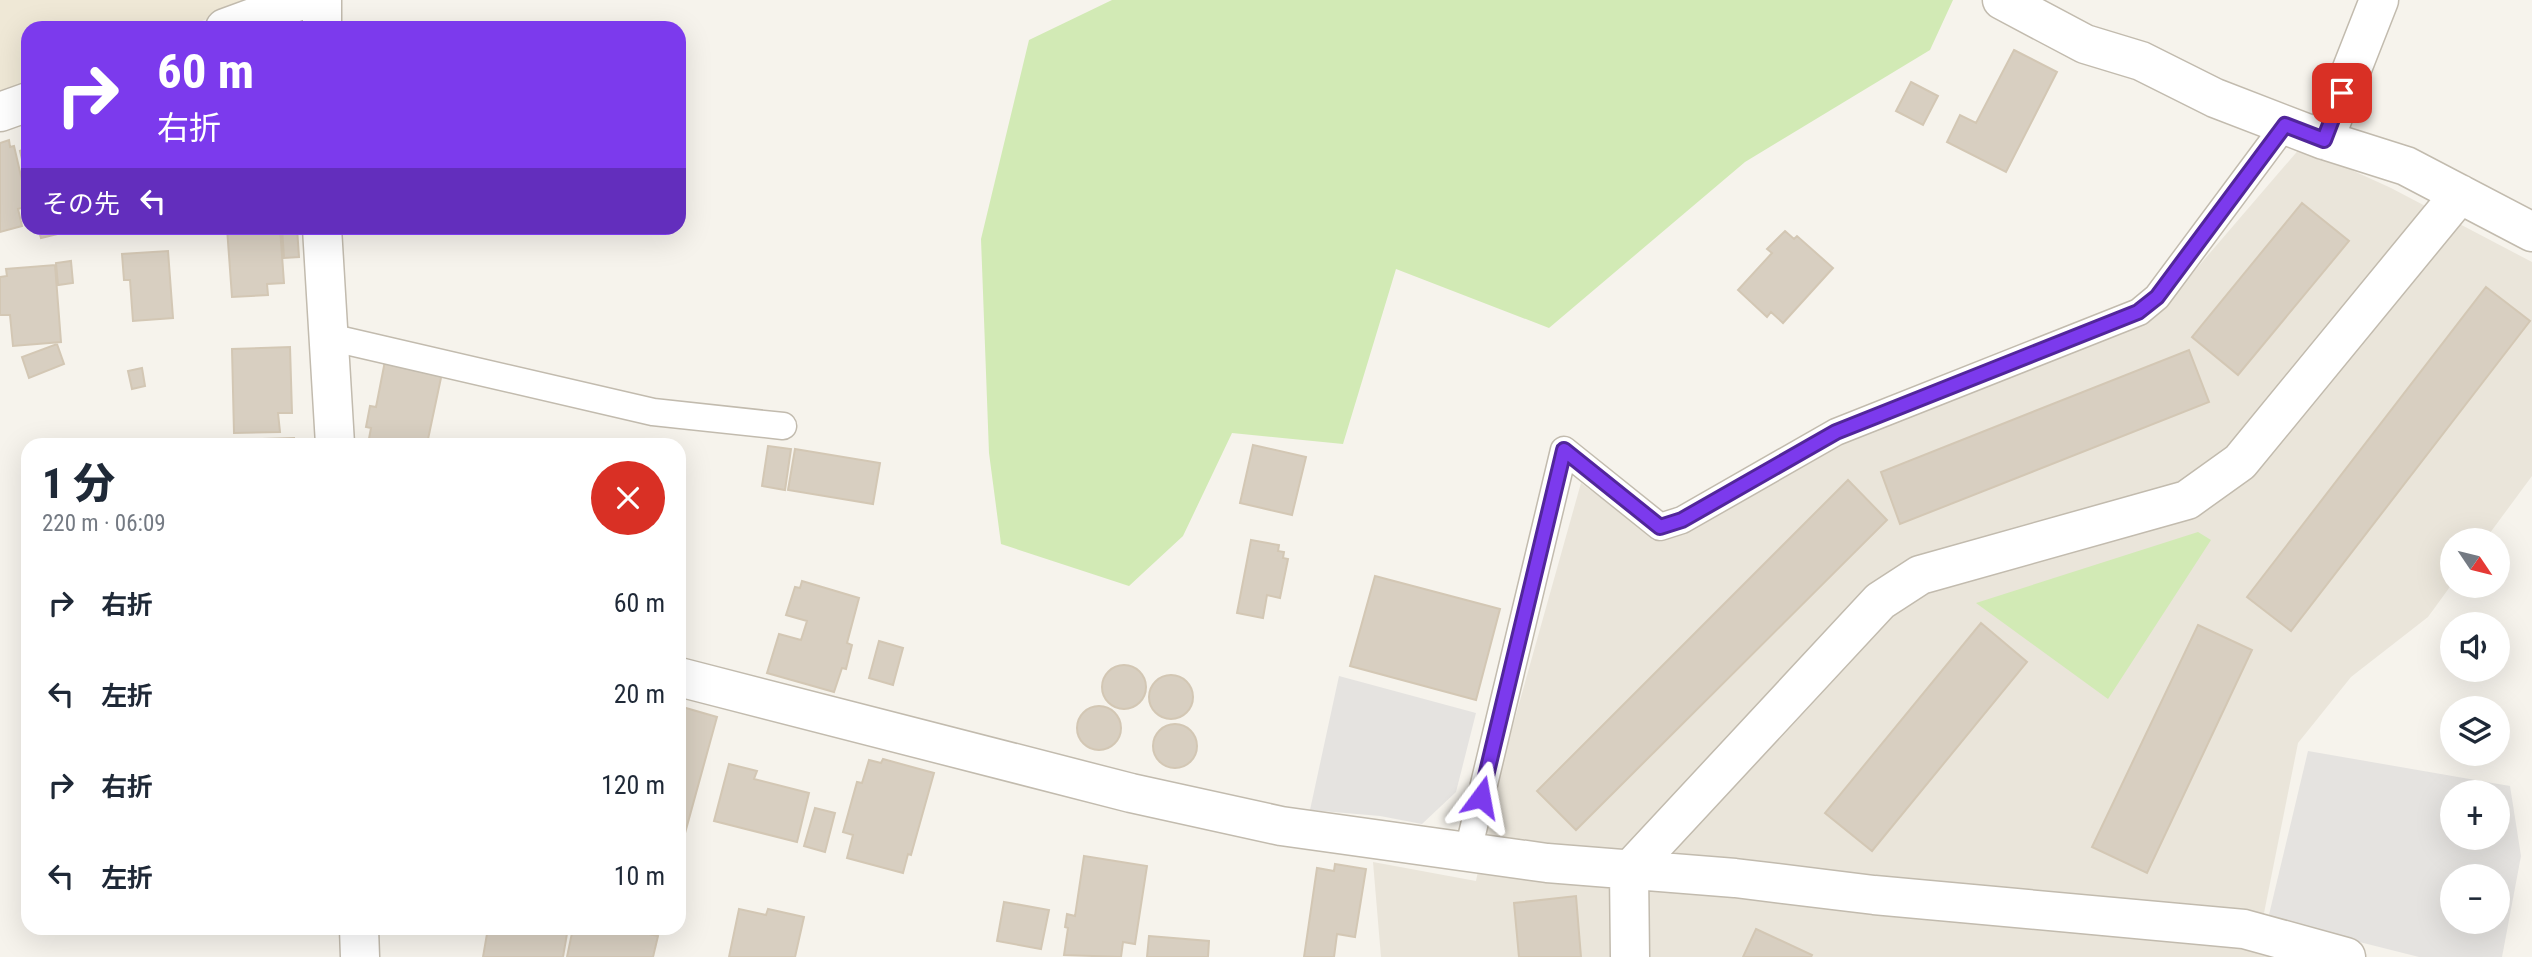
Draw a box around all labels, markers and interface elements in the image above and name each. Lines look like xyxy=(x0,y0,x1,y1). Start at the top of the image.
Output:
text: 60 m xyxy=(157,43,254,100)
icon: right xyxy=(42,49,133,140)
pin xyxy=(2312,63,2372,123)
icon: arrive xyxy=(2323,74,2361,112)
text: 右折 xyxy=(157,109,221,147)
icon: left xyxy=(134,182,172,220)
text: その先 xyxy=(42,189,120,219)
text: 1 分 xyxy=(42,459,115,508)
button: close xyxy=(591,461,665,535)
text: 220 m · 06:09 xyxy=(42,510,166,537)
north arrow xyxy=(2440,528,2510,598)
map controls xyxy=(2440,528,2510,934)
icon: right xyxy=(42,584,80,622)
text: 60 m xyxy=(614,588,665,618)
text: 右折 xyxy=(101,590,153,620)
button: sound xyxy=(2440,612,2510,682)
icon: left xyxy=(42,675,80,713)
text: 20 m xyxy=(614,679,665,709)
text: 左折 xyxy=(101,681,153,711)
button: layers xyxy=(2440,696,2510,766)
position arrow xyxy=(1444,760,1518,834)
icon: right xyxy=(42,766,80,804)
text: 120 m xyxy=(601,770,665,800)
text: 右折 xyxy=(101,772,153,802)
button: + xyxy=(2440,780,2510,850)
icon: left xyxy=(42,857,80,895)
text: 10 m xyxy=(614,861,665,891)
text: 左折 xyxy=(101,863,153,893)
button: − xyxy=(2440,864,2510,934)

